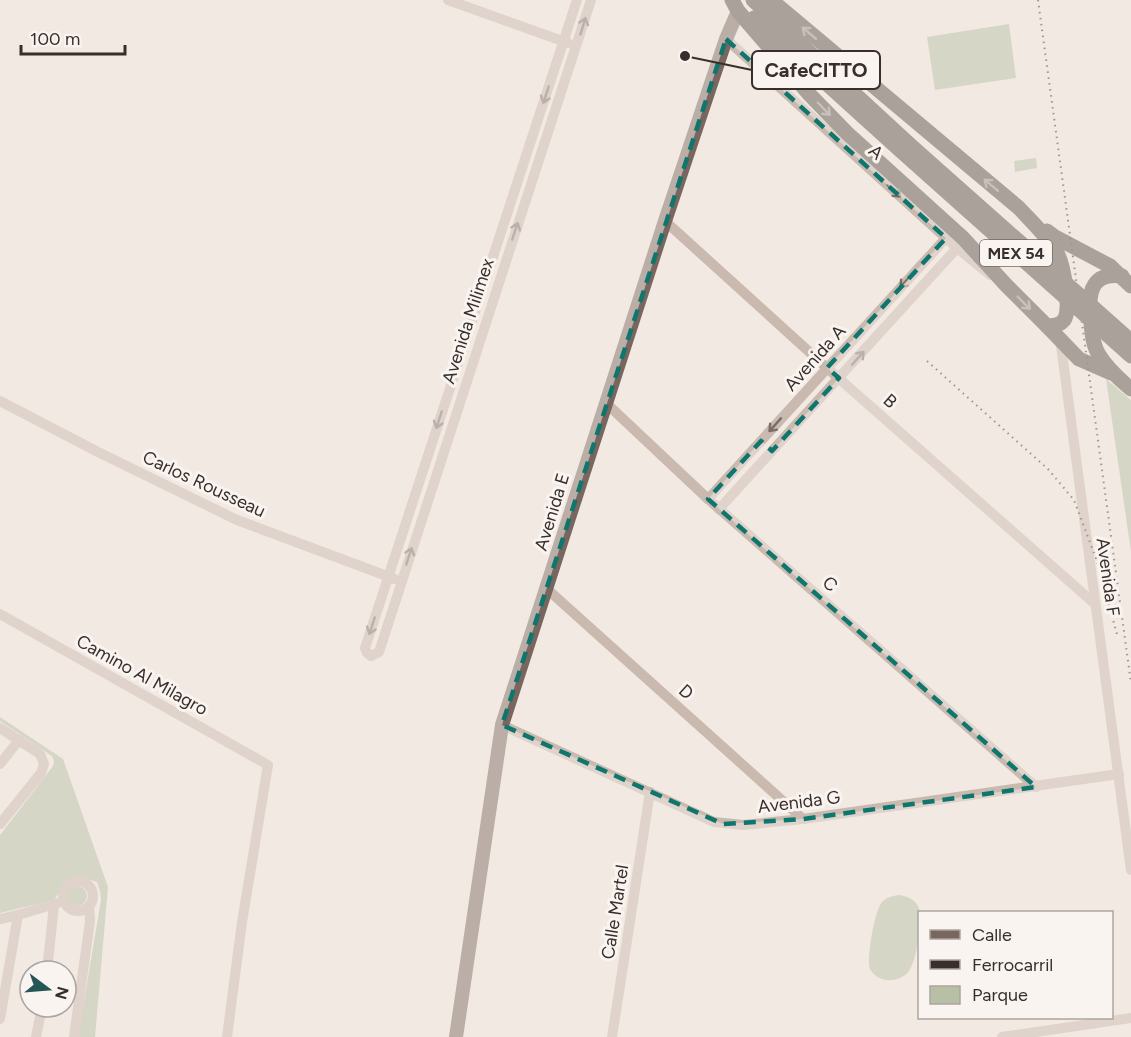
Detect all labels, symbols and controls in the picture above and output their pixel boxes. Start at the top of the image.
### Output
one-way arrow [578,17,589,36]
scale bar [21,18,124,56]
one-way arrow [801,26,817,39]
text: 100 m [30,28,80,50]
callout: CafeCITTO [752,51,880,89]
text: CafeCITTO [764,58,868,82]
one-way arrow [539,85,550,104]
one-way arrow [817,101,831,116]
street label: A [864,140,888,164]
one-way arrow [983,178,999,191]
one-way arrow [886,184,901,198]
one-way arrow [511,222,522,241]
road number: MEX 54 [980,240,1052,266]
street label: Avenida Milimex [437,255,499,386]
one-way arrow [900,273,914,288]
one-way arrow [1016,296,1031,311]
street label: Avenida A [780,320,850,396]
one-way arrow [851,350,865,365]
street label: B [879,389,901,413]
one-way arrow [433,410,444,429]
one-way arrow [768,418,782,433]
street label: Carlos Rousseau [139,446,269,522]
street label: Avenida E [530,471,574,553]
street label: Avenida F [1092,536,1124,618]
one-way arrow [404,547,415,566]
street label: C [818,571,842,597]
one-way arrow [366,616,377,635]
street label: Camino Al Milagro [72,630,212,720]
street label: D [674,680,698,704]
street label: Avenida G [756,786,842,818]
street label: Calle Martel [597,863,633,961]
legend [918,911,1113,1019]
text: Calle [972,924,1012,946]
text: Ferrocarril [972,954,1053,976]
north arrow [18,959,78,1019]
text: N [51,984,73,1002]
text: Parque [972,984,1028,1006]

